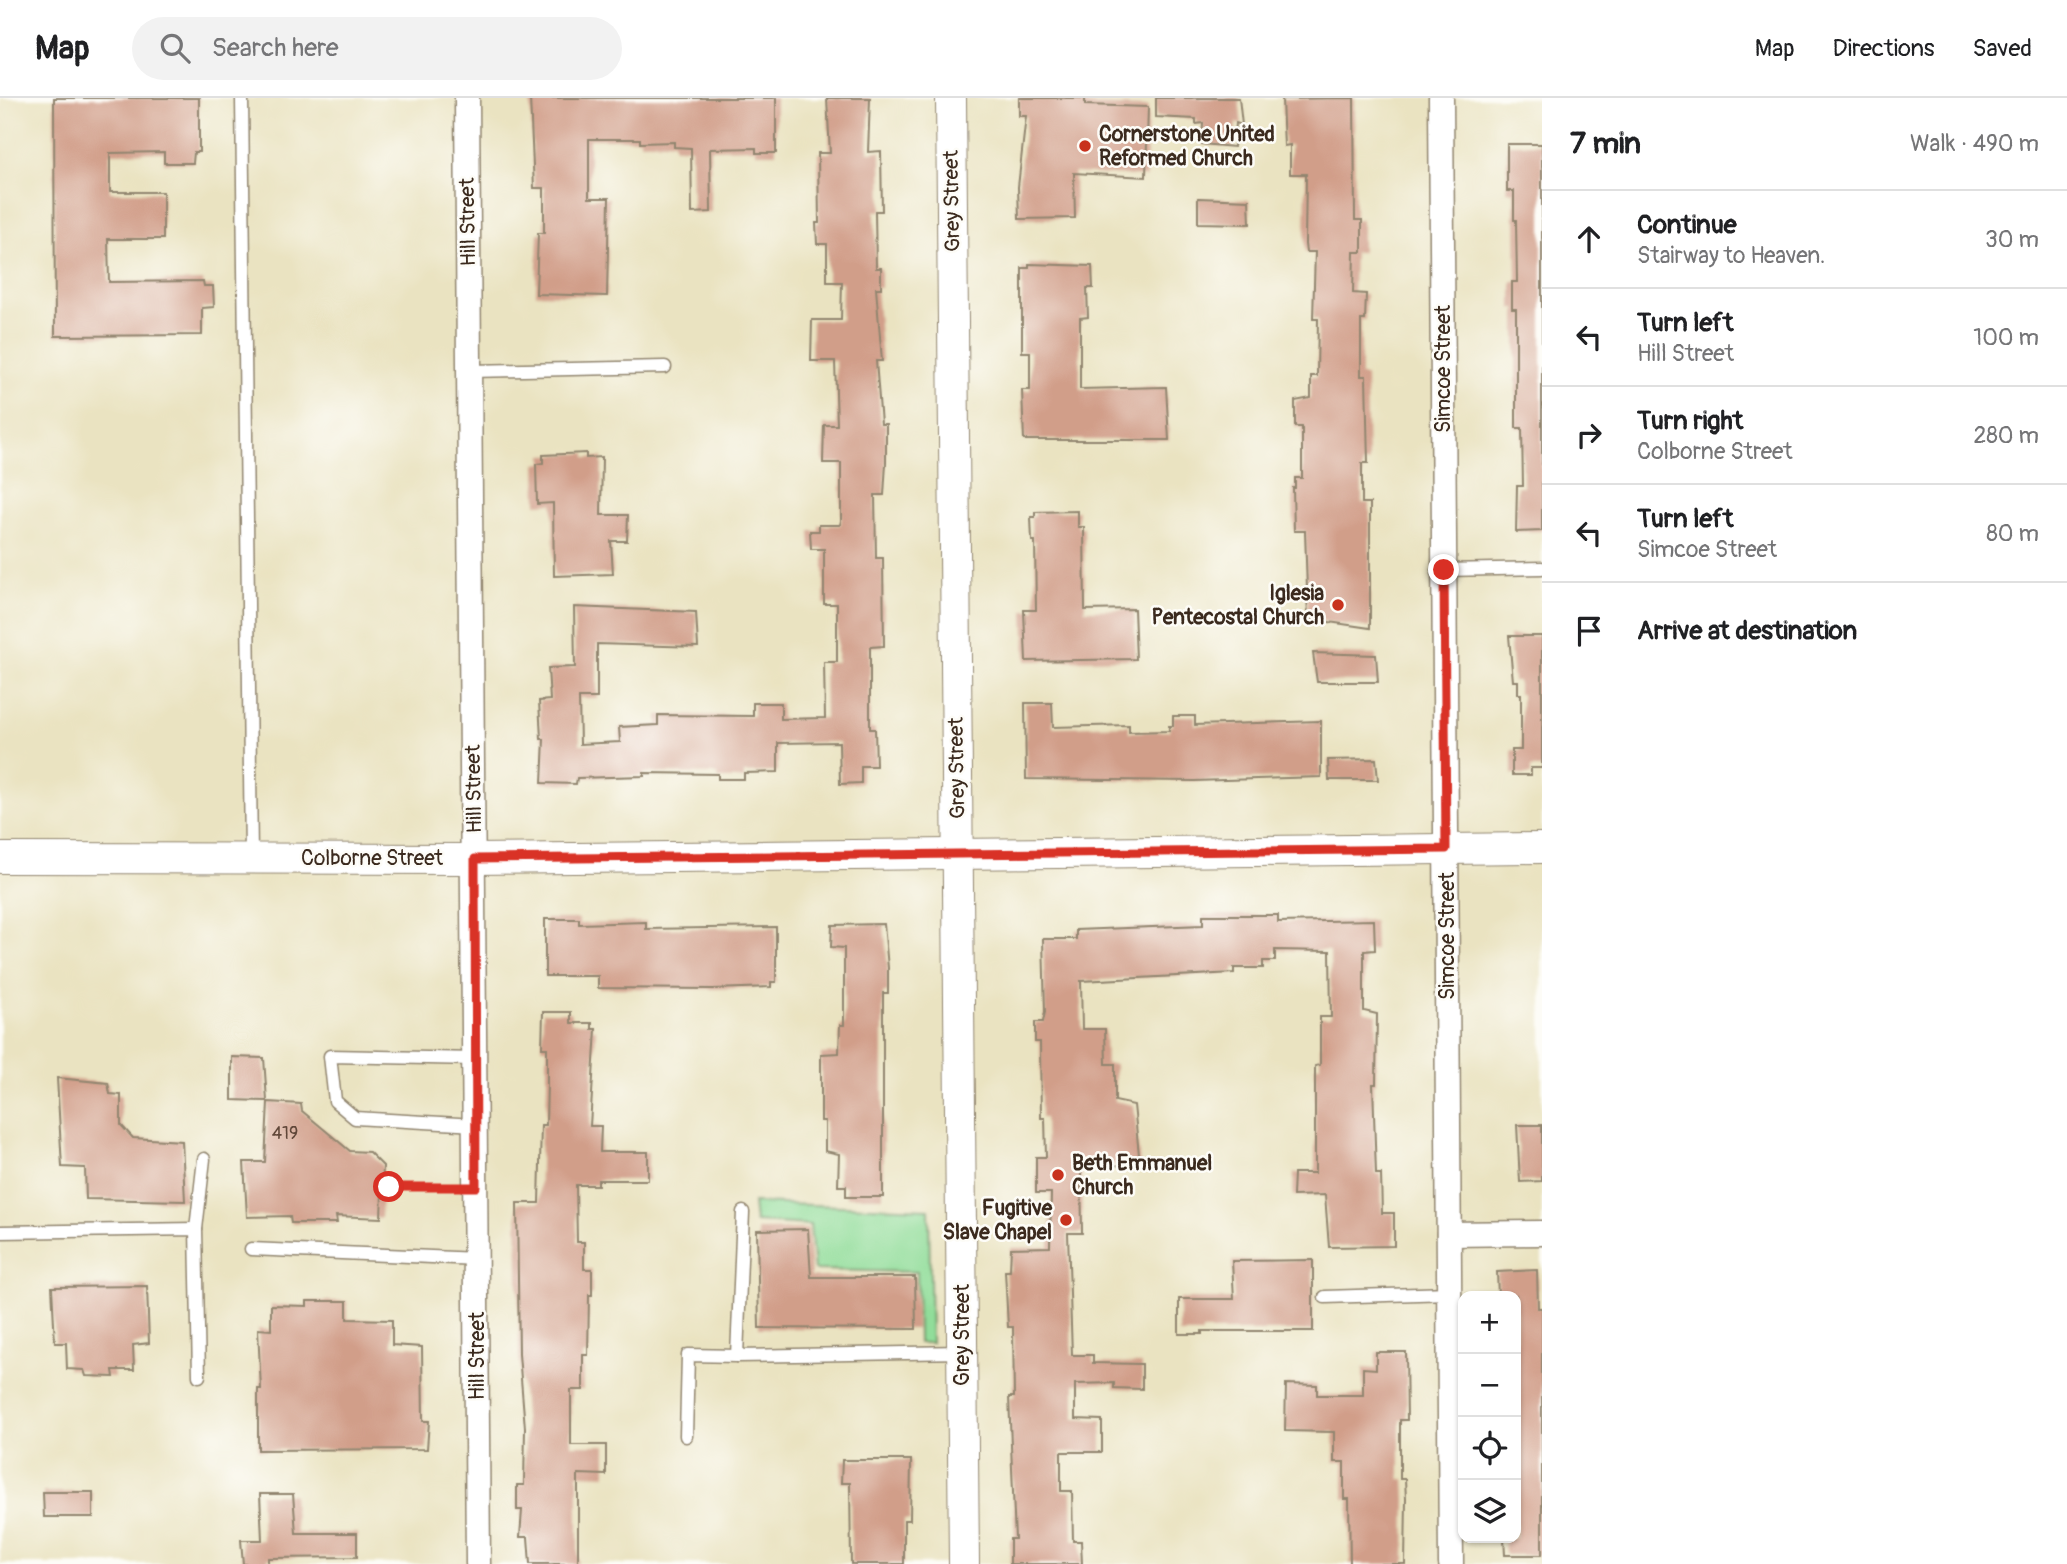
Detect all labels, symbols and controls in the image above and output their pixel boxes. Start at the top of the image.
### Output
search box [132,17,622,80]
text: Map [35,28,90,69]
icon: search [156,29,194,67]
text: Search here [212,32,339,64]
text: Map [1755,34,1795,63]
text: Directions [1833,34,1934,63]
text: Saved [1972,34,2032,63]
place label: Cornerstone United Reformed Church [1099,121,1275,172]
text: 7 min [1570,125,1641,162]
text: Walk · 490 m [1910,129,2039,158]
marker: Cornerstone United Reformed Church [1077,138,1093,154]
street label: Grey Street [938,149,966,252]
street label: Hill Street [454,177,482,267]
text: Continue [1637,209,1737,241]
icon: ahead [1570,220,1608,258]
text: 30 m [1985,225,2039,254]
text: Stairway to Heaven. [1637,241,1825,270]
street label: Simcoe Street [1430,305,1457,433]
text: Turn left [1637,307,1733,339]
icon: left [1570,318,1608,356]
text: 100 m [1973,323,2039,352]
text: Hill Street [1637,339,1734,368]
text: Turn right [1637,405,1743,437]
icon: right [1570,416,1608,454]
text: 280 m [1973,421,2039,450]
text: Colborne Street [1637,437,1793,466]
text: Turn left [1637,503,1733,535]
icon: left [1570,514,1608,552]
text: 80 m [1986,519,2039,548]
text: Simcoe Street [1637,535,1777,564]
route end [1428,554,1459,585]
place label: Iglesia Pentecostal Church [1151,580,1324,631]
marker: Iglesia Pentecostal Church [1330,597,1346,613]
icon: arrive [1570,612,1608,650]
text: Arrive at destination [1637,615,1857,647]
street label: Grey Street [943,716,971,819]
street label: Hill Street [460,744,488,834]
street label: Colborne Street [301,845,444,872]
street label: Simcoe Street [1434,872,1461,1000]
house number: 419 [272,1122,298,1145]
place label: Beth Emmanuel Church [1072,1150,1212,1201]
marker: Beth Emmanuel Church [1050,1167,1066,1183]
route start [373,1171,404,1202]
place label: Fugitive Slave Chapel [943,1195,1053,1246]
marker: Fugitive Slave Chapel [1058,1212,1074,1228]
street label: Grey Street [949,1284,976,1386]
map controls [1458,1291,1521,1543]
button: + [1458,1291,1521,1354]
street label: Hill Street [464,1311,491,1400]
button: − [1458,1354,1521,1417]
button: locate [1458,1417,1521,1480]
button: layers [1458,1480,1521,1543]

